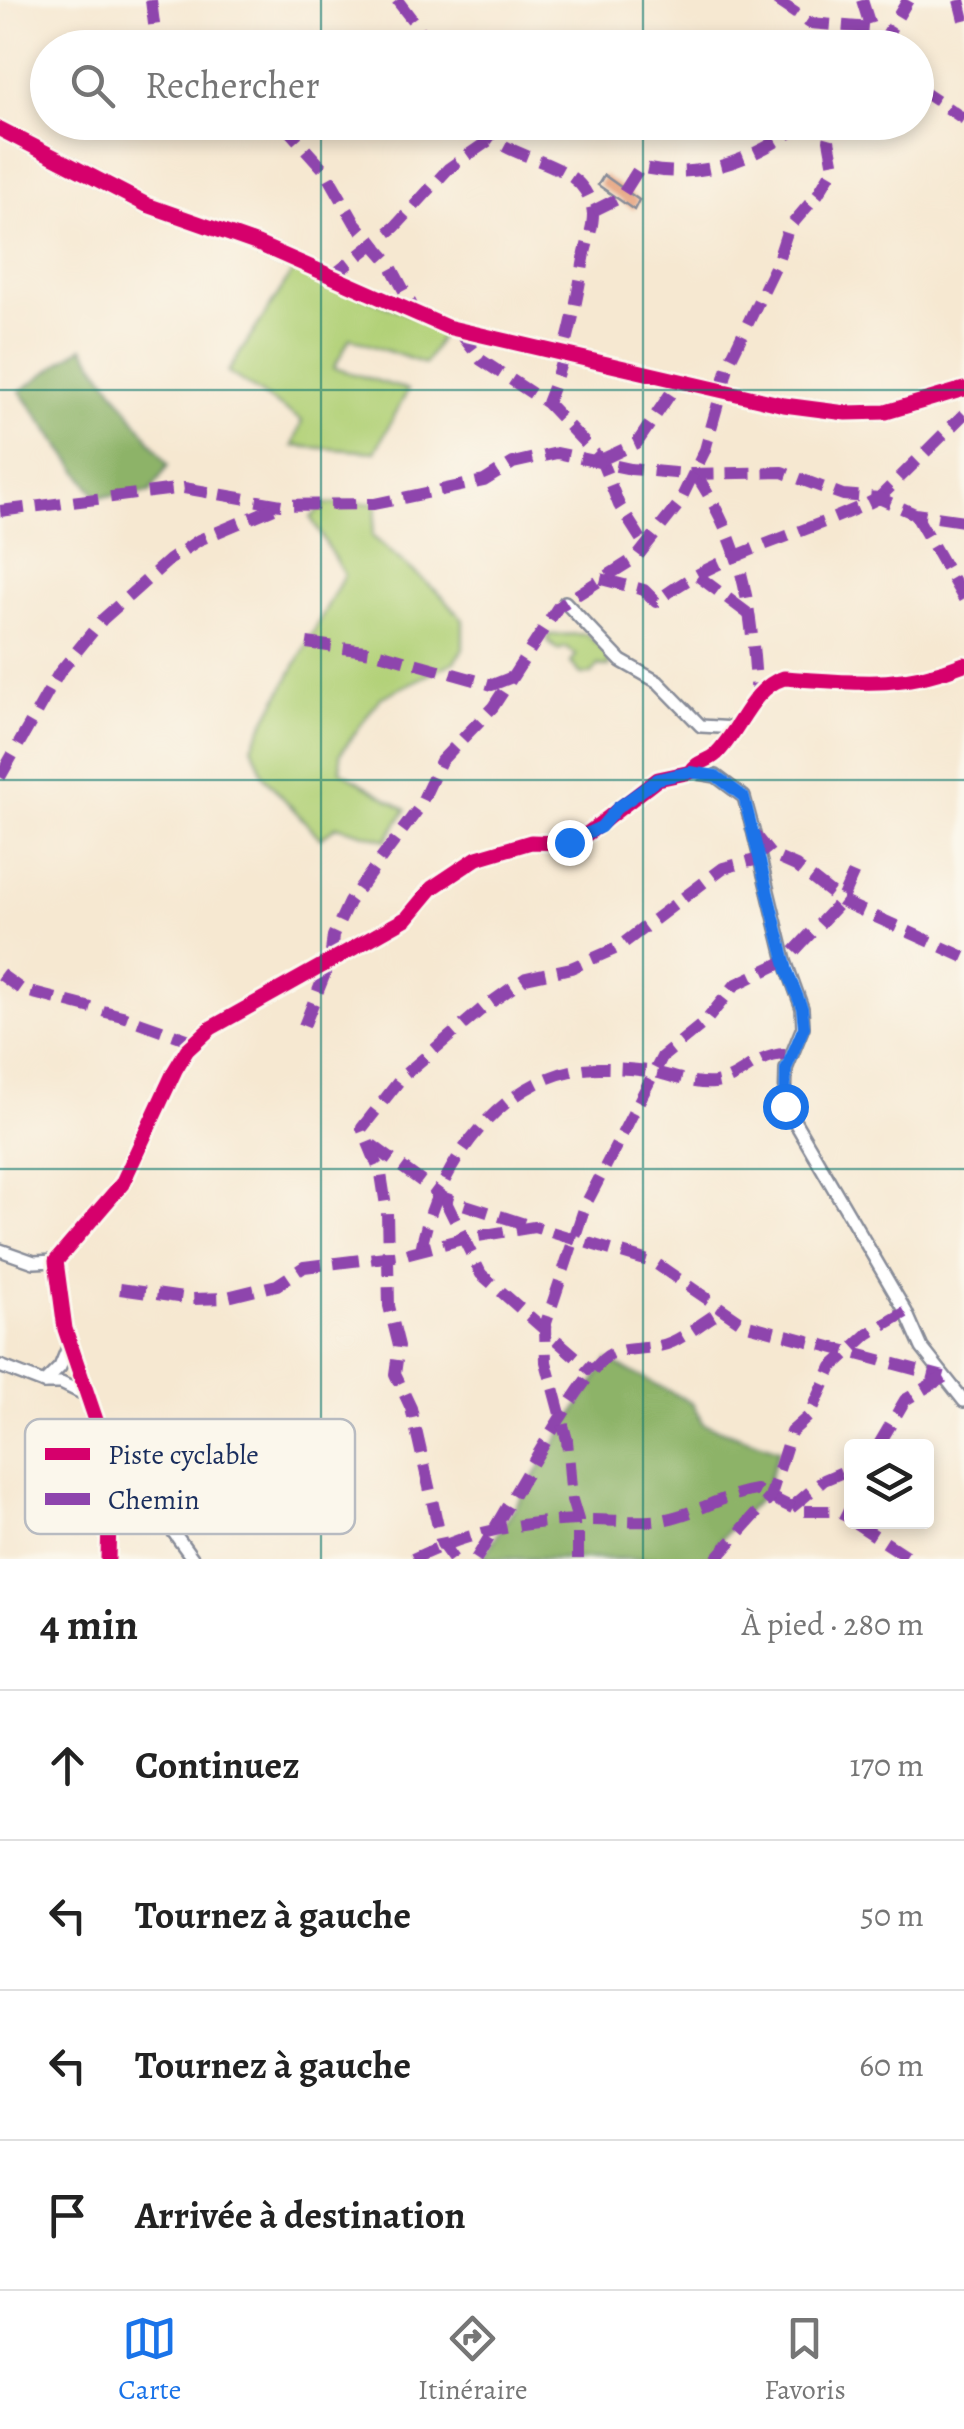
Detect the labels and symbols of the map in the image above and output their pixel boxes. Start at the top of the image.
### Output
route end [547,820,593,866]
route start [763,1084,809,1130]
legend [25,1419,355,1534]
text: Piste cyclable [108,1436,259,1474]
text: Chemin [108,1481,200,1519]

